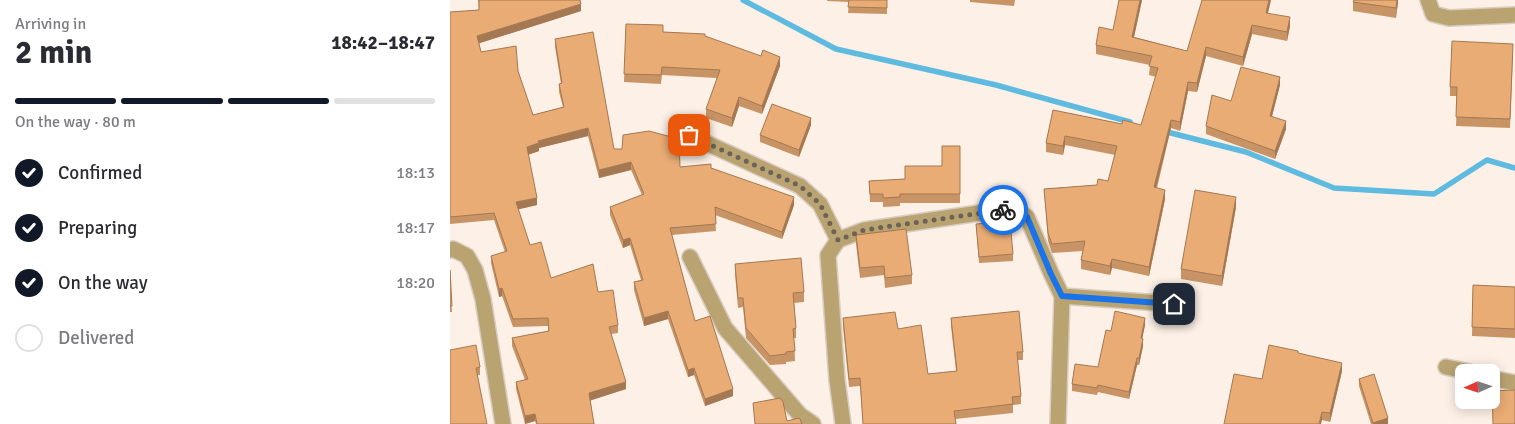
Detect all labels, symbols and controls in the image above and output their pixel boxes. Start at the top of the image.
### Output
text: Arriving in [15,14,86,34]
text: 18:42–18:47 [331,31,435,55]
text: 2 min [15,33,92,72]
text: On the way · 80 m [15,112,136,132]
pin [668,114,710,156]
icon: bag [675,121,703,149]
icon: check [15,159,43,187]
text: Confirmed [58,161,142,185]
text: 18:13 [396,163,435,183]
courier [978,185,1028,235]
icon: bike [989,196,1017,224]
icon: check [15,214,43,242]
text: Preparing [58,216,137,240]
text: 18:17 [396,218,435,238]
icon: check [15,269,43,297]
text: On the way [58,271,148,295]
text: 18:20 [396,273,435,293]
pin [1153,283,1195,325]
icon: home [1160,290,1188,318]
text: Delivered [58,326,134,350]
north arrow [1455,364,1500,409]
map controls [1455,364,1500,409]

